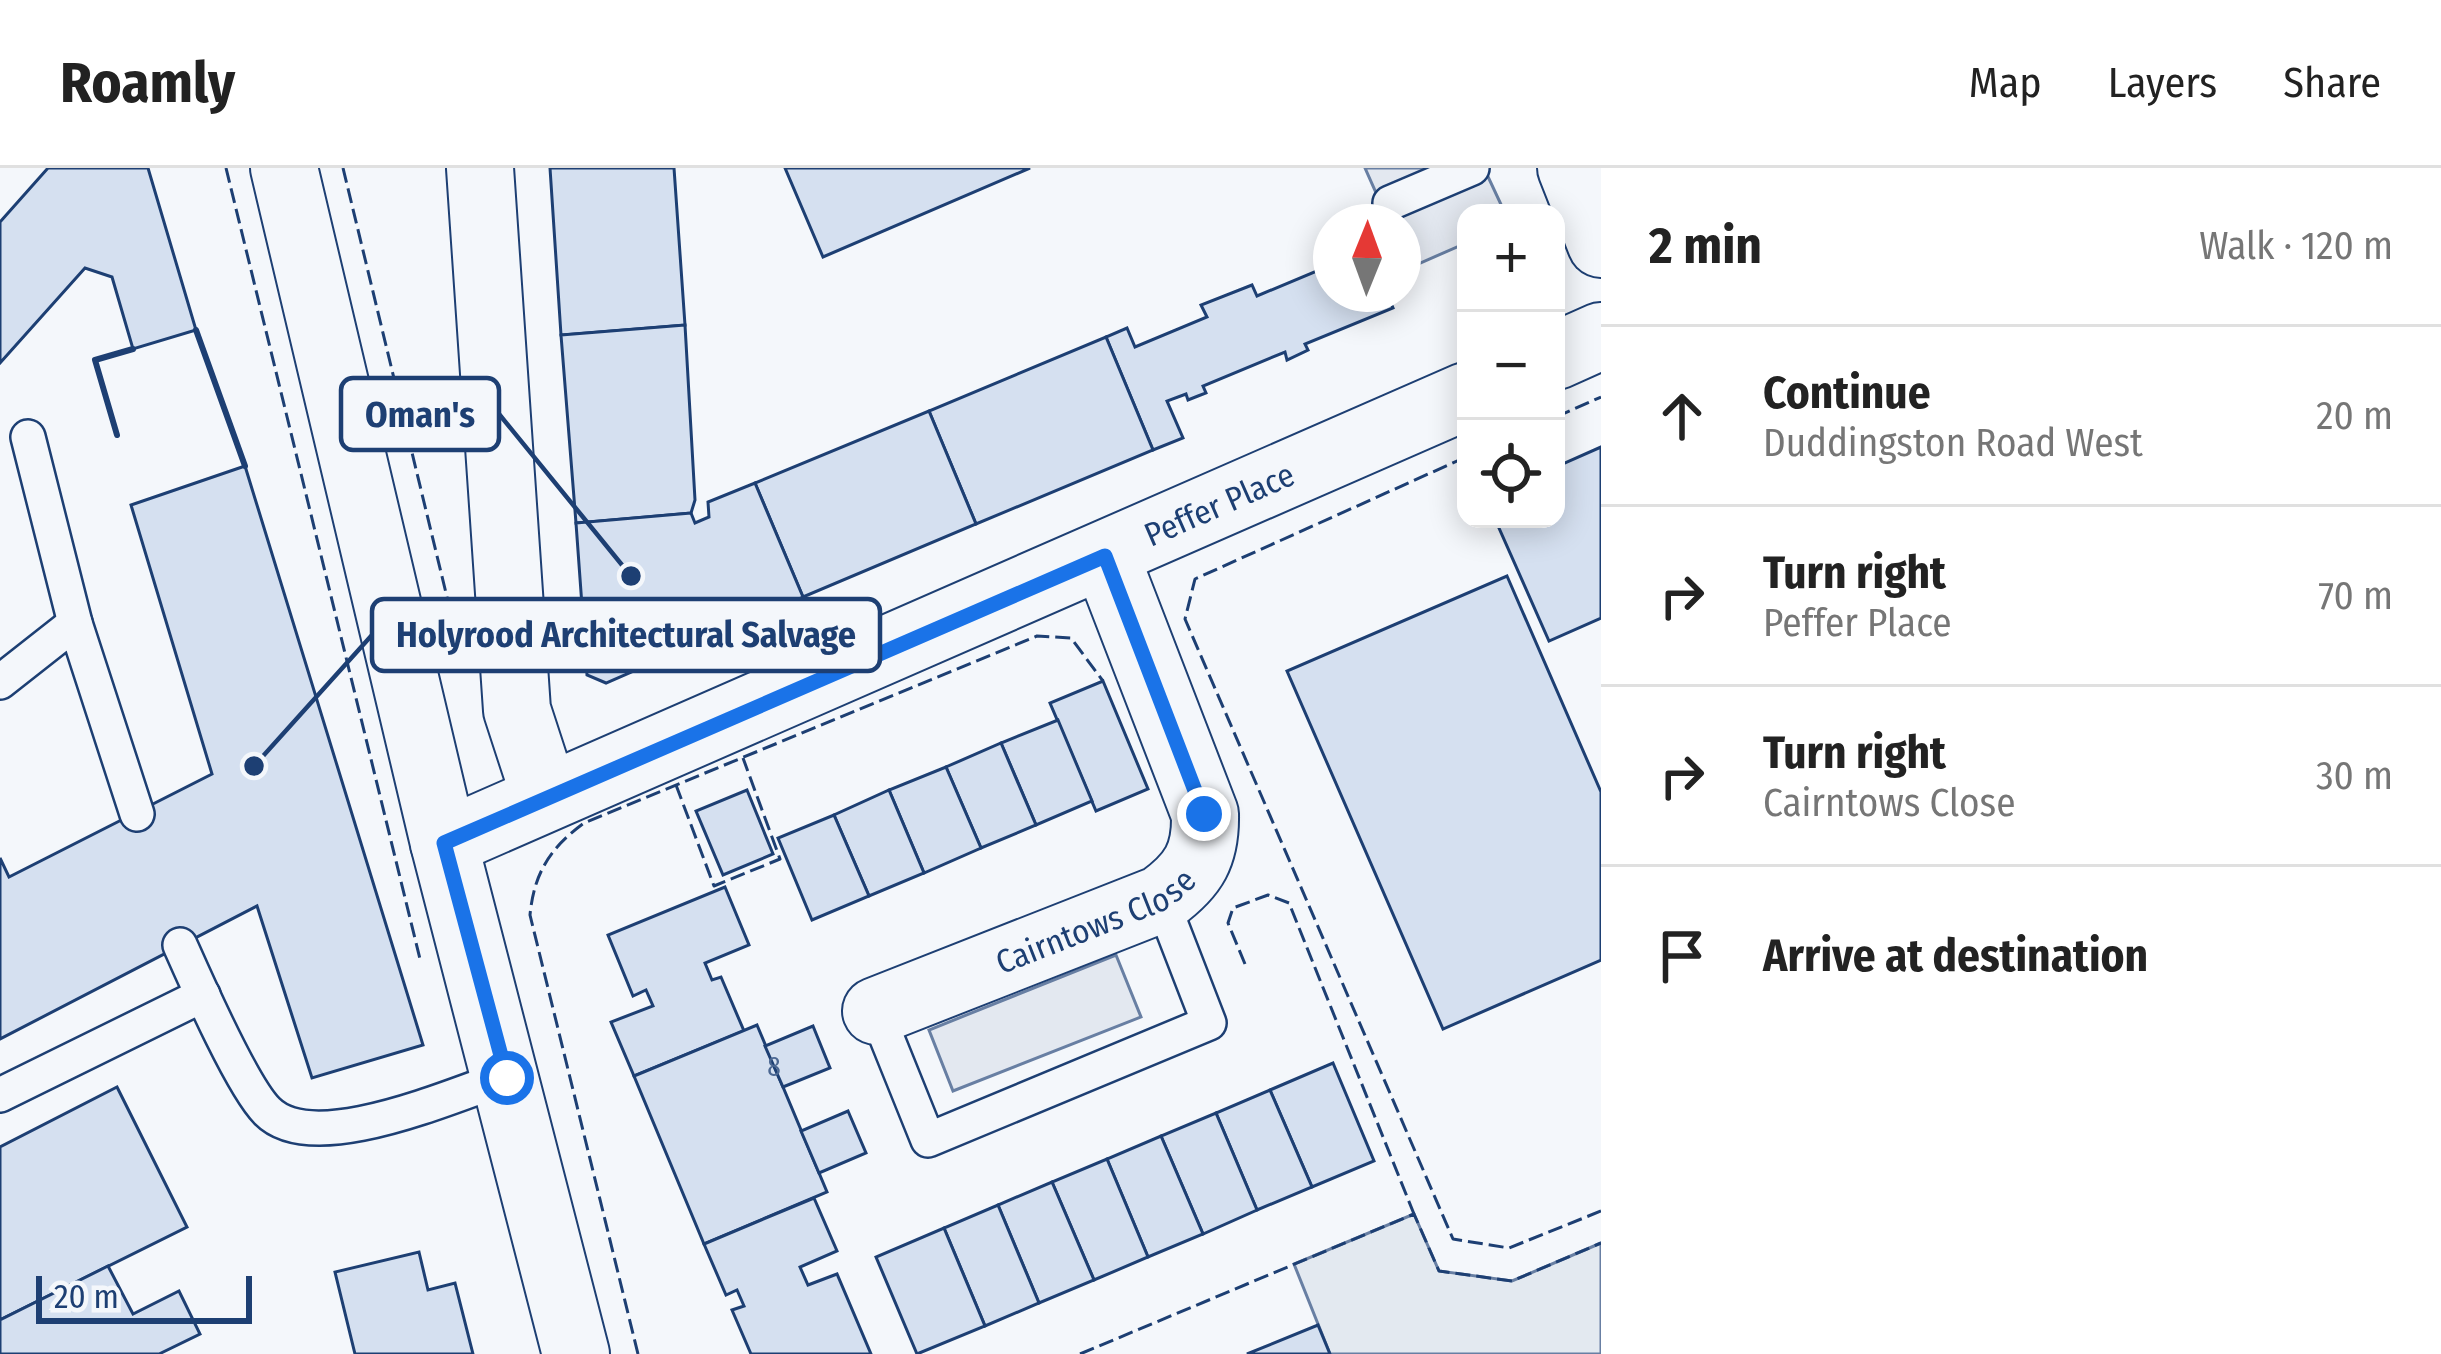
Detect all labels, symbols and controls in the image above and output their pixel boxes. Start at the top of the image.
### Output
text: Roamly [60,49,235,117]
text: Map [1969,58,2042,108]
text: Layers [2108,58,2217,108]
text: Share [2283,58,2381,108]
north arrow [1313,204,1421,312]
map controls [1457,204,1565,528]
button: + [1457,204,1565,312]
text: 2 min [1649,215,1762,277]
text: Walk · 120 m [2199,223,2393,269]
button: − [1457,312,1565,420]
text: Continue [1763,366,1931,420]
callout: Oman's [341,378,499,450]
icon: ahead [1649,383,1715,449]
text: Oman's [365,393,475,437]
text: 20 m [2316,393,2393,439]
button: locate [1457,420,1565,528]
text: Duddingston Road West [1763,420,2143,466]
street label: Peffer Place [1138,455,1301,555]
text: Turn right [1763,546,1946,600]
icon: right [1649,563,1715,629]
text: 70 m [2318,573,2393,619]
callout: Holyrood Architectural Salvage [372,599,880,671]
text: Peffer Place [1763,600,1951,646]
text: Holyrood Architectural Salvage [396,613,856,657]
text: Turn right [1763,726,1946,780]
icon: right [1649,743,1715,809]
text: 30 m [2316,753,2393,799]
text: Cairntows Close [1763,780,2016,826]
route end [1177,787,1231,841]
street label: Cairntows Close [990,861,1204,983]
icon: arrive [1649,923,1715,989]
text: Arrive at destination [1763,929,2148,983]
route start [480,1051,534,1105]
house number: 8 [767,1051,781,1083]
scale bar [36,1270,252,1323]
text: 20 m [54,1277,119,1317]

